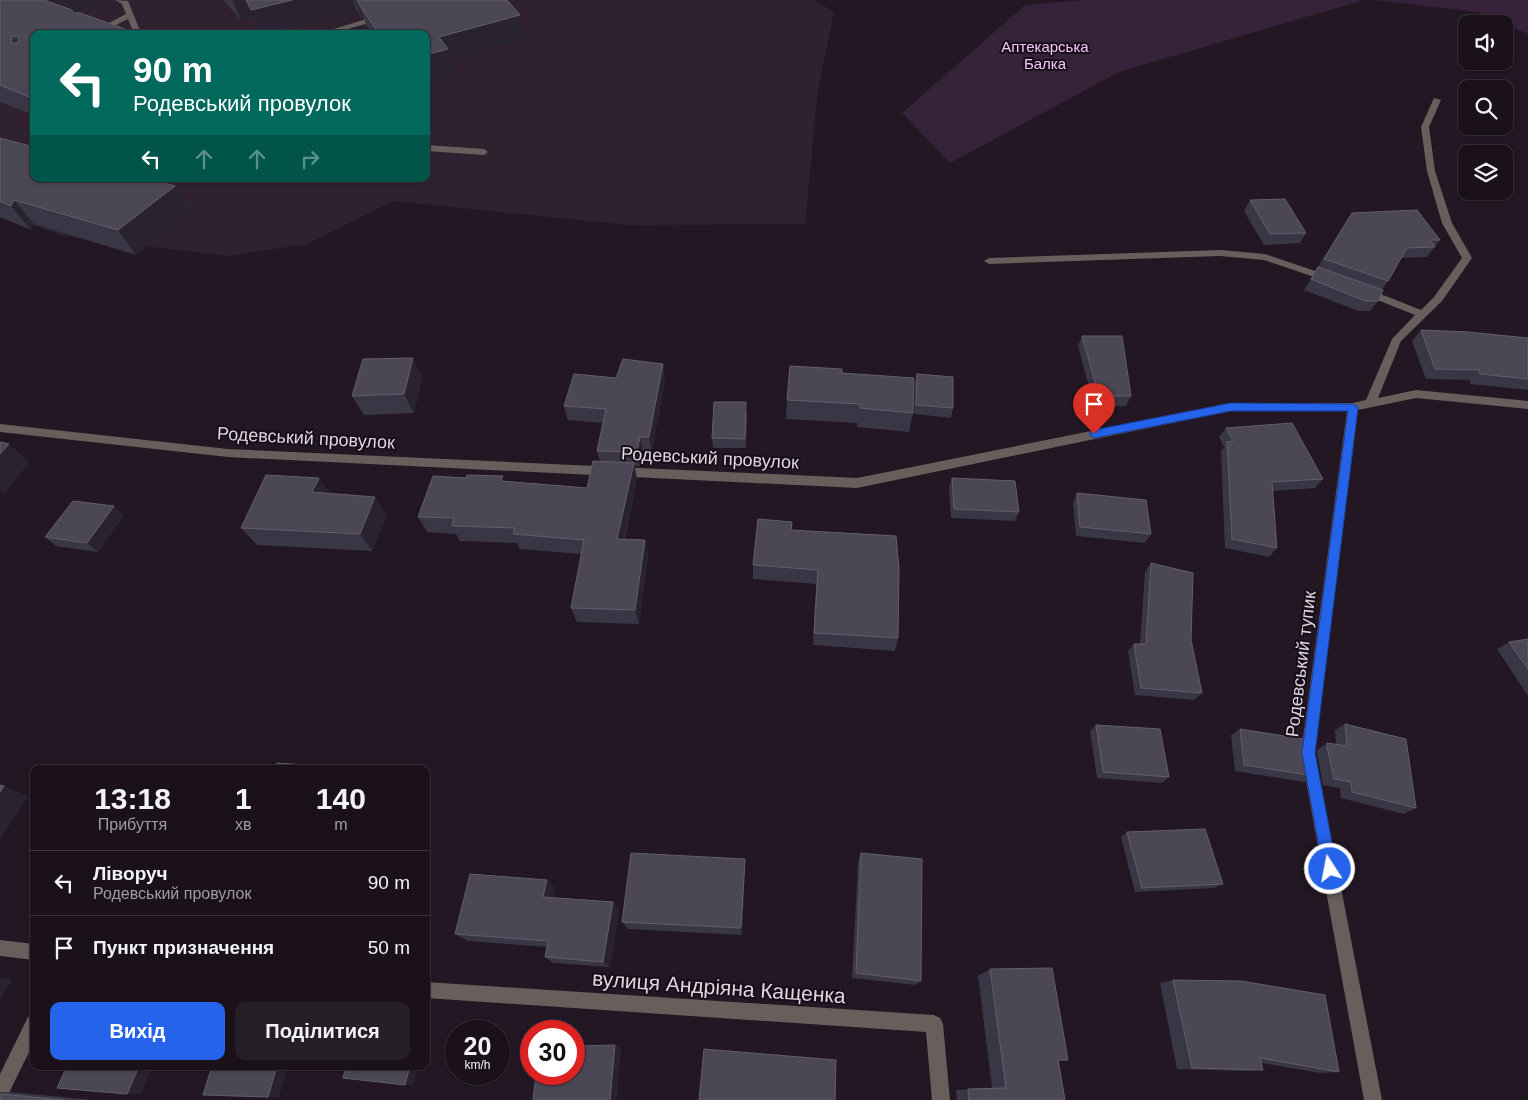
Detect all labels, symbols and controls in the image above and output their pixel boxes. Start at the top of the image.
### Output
map controls [1458,15,1513,200]
button: sound [1458,15,1513,70]
park label: Аптекарська Балка [1001,38,1089,72]
icon: left [50,50,115,115]
text: 90 m [133,50,213,89]
button: search [1458,80,1513,135]
text: Родевський провулок [133,91,351,116]
icon: left [137,145,165,173]
icon: ahead [190,145,218,173]
icon: ahead [243,145,271,173]
icon: right [296,145,324,173]
button: layers [1458,145,1513,200]
pin [1073,383,1115,434]
icon: arrive [1080,390,1108,418]
street label: Родевський провулок [216,423,396,453]
street label: Родевський провулок [620,443,800,473]
street label: Родевський тупик [1282,590,1320,738]
text: 13:18 [94,782,171,815]
text: 1 [235,782,252,815]
text: 140 [316,782,366,815]
text: Прибуття [98,816,167,833]
text: хв [235,816,252,833]
text: m [334,816,347,833]
position arrow [1303,842,1355,894]
text: Ліворуч [93,863,168,884]
icon: left [50,869,78,897]
text: 90 m [368,872,410,893]
text: Родевський провулок [93,885,251,902]
icon: arrive [50,934,78,962]
text: Пункт призначення [93,937,274,958]
text: 50 m [368,937,410,958]
street label: вулиця Андріяна Кащенка [591,967,847,1007]
button: Вихід [50,1002,225,1060]
button: Поділитися [235,1002,410,1060]
speed limit sign: 30 [520,1020,585,1085]
text: 20 [464,1032,491,1060]
text: km/h [464,1058,491,1072]

